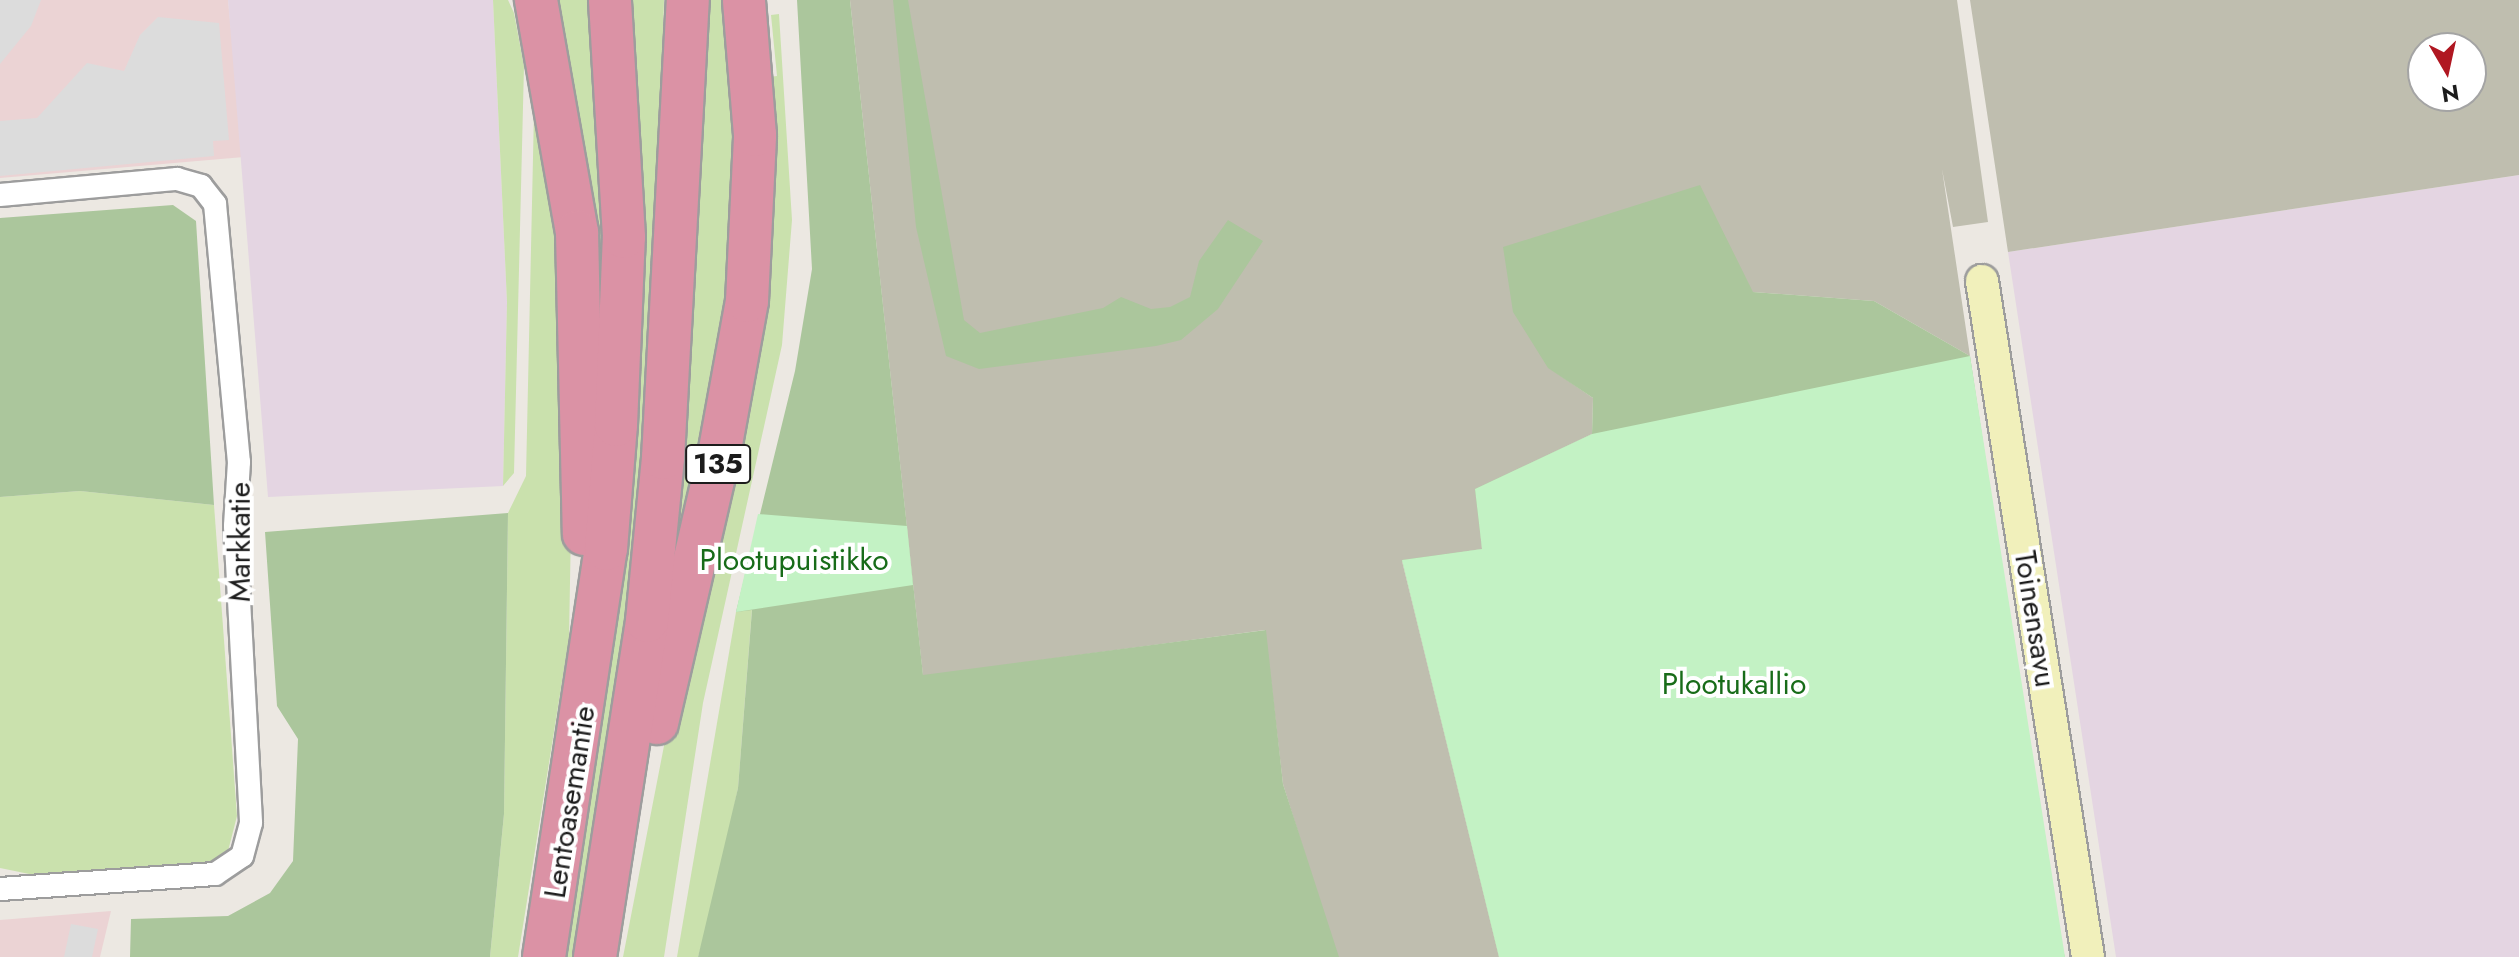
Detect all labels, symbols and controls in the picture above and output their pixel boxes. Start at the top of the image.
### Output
north arrow [2407,32,2487,112]
text: N [2439,77,2462,111]
road number: 135 [684,440,752,488]
street label: Markkatie [222,482,258,602]
park label: Plootupuistikko [699,542,889,578]
street label: Toinensavu [2006,548,2064,690]
park label: Plootukallio [1662,666,1806,702]
street label: Lentoasemantie [537,703,603,901]

